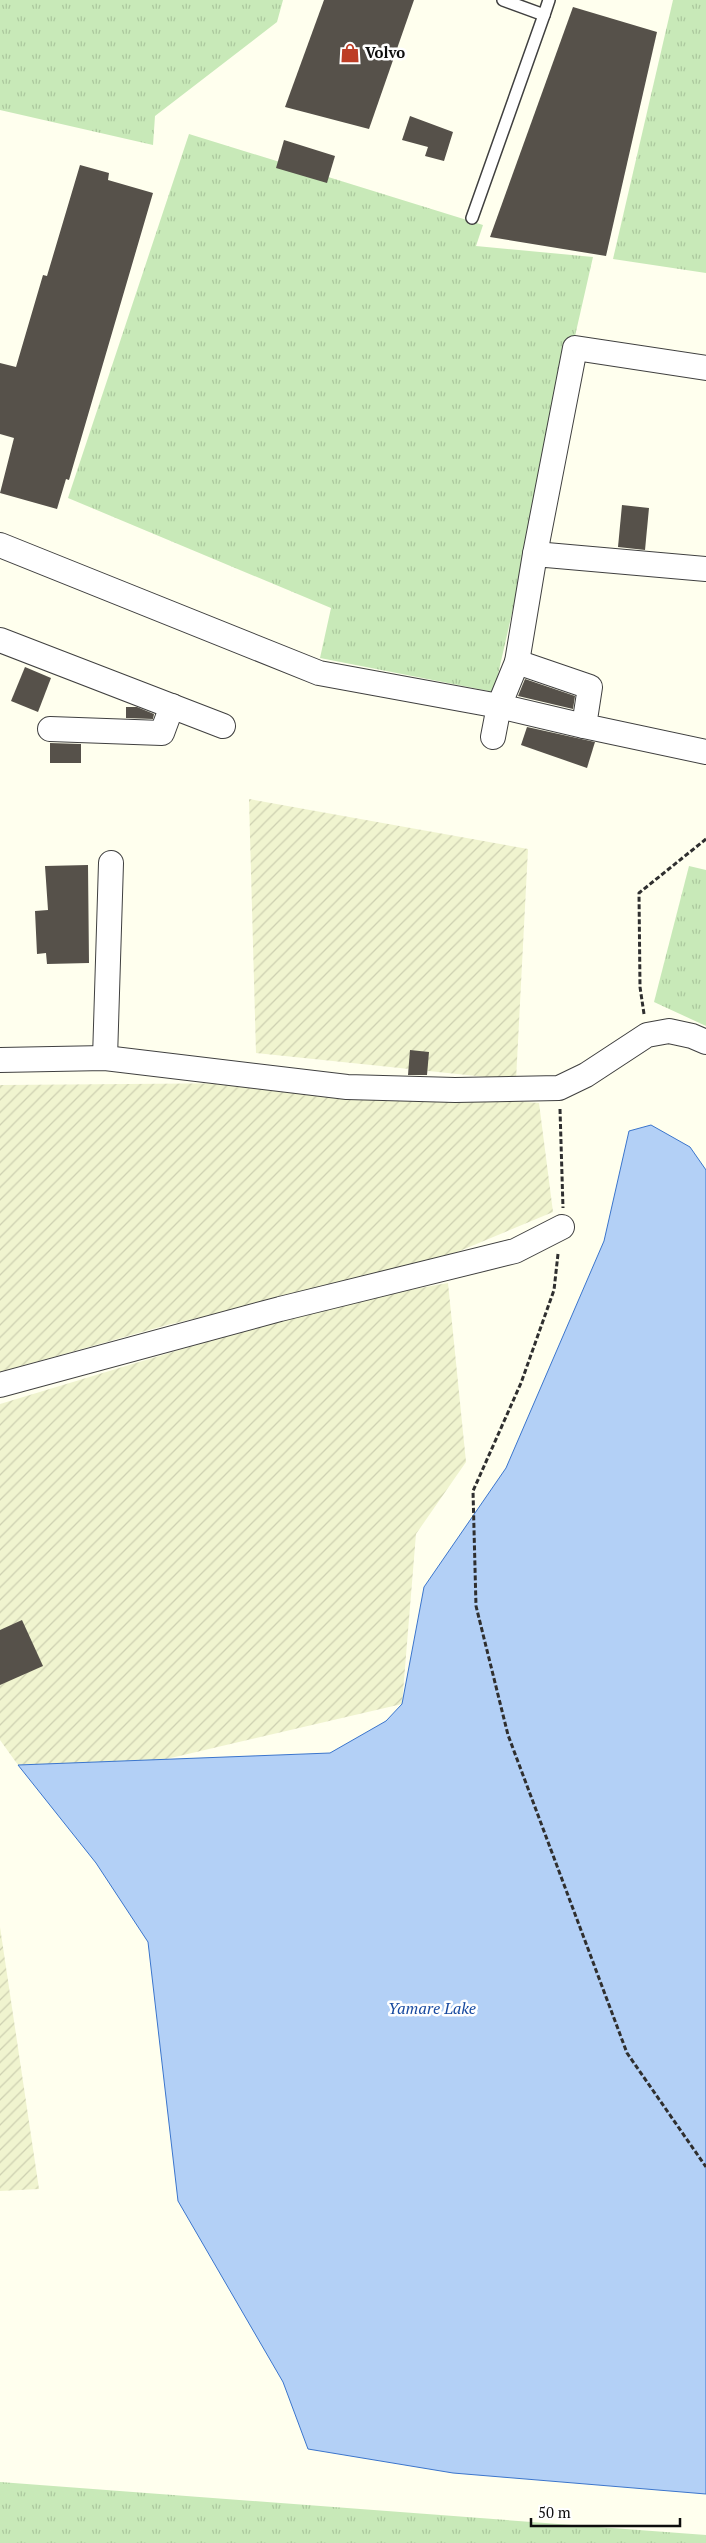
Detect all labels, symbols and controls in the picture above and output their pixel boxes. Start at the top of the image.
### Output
shop icon: Volvo [339,42,361,64]
place label: Volvo [365,42,405,62]
water label: Yamare Lake [388,1997,476,2019]
scale bar [531,2496,680,2528]
text: 50 m [538,2502,571,2522]

